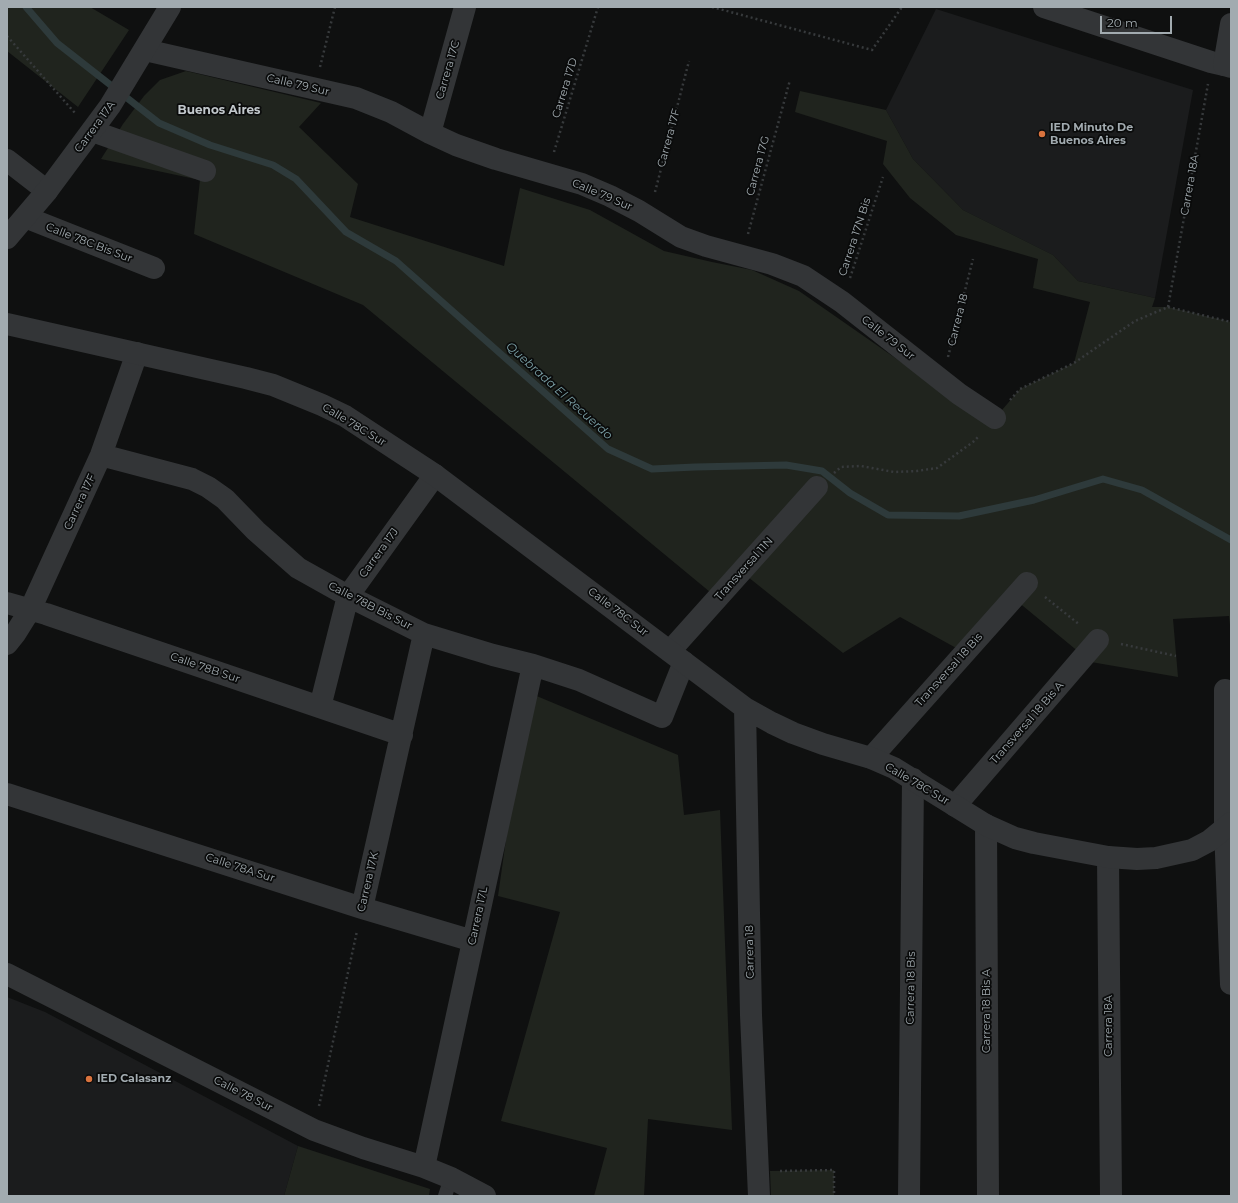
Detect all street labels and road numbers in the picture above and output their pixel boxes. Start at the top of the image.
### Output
street label: Carrera 17C [433,39,463,101]
street label: Carrera 17D [550,56,580,120]
street label: Calle 79 Sur [265,71,331,99]
street label: Carrera 17A [72,99,118,155]
street label: Carrera 17F [655,107,683,169]
street label: Carrera 17G [744,135,772,197]
street label: Carrera 18A [1178,154,1202,216]
street label: Calle 79 Sur [570,176,634,214]
street label: Carrera 17N Bis [836,196,874,278]
street label: Calle 78C Bis Sur [44,220,134,266]
street label: Carrera 18 [945,292,971,348]
street label: Calle 79 Sur [859,313,917,363]
street label: Calle 78C Sur [320,401,388,449]
street label: Carrera 17F [61,472,99,532]
street label: Carrera 17J [356,525,402,581]
street label: Transversal 11N [712,535,776,603]
street label: Calle 78B Bis Sur [326,579,414,633]
street label: Calle 78C Sur [585,585,651,639]
street label: Transversal 18 Bis [913,631,985,709]
street label: Calle 78B Sur [168,650,242,686]
street label: Transversal 18 Bis A [988,679,1066,767]
street label: Calle 78C Sur [882,760,952,808]
street label: Calle 78A Sur [204,851,276,885]
street label: Carrera 17K [355,851,381,913]
street label: Carrera 17L [465,885,491,947]
street label: Carrera 18 [743,925,757,979]
street label: Carrera 18 Bis [904,951,918,1025]
street label: Carrera 18 Bis A [980,969,994,1053]
street label: Carrera 18A [1102,995,1116,1057]
street label: Calle 78 Sur [211,1074,275,1114]

